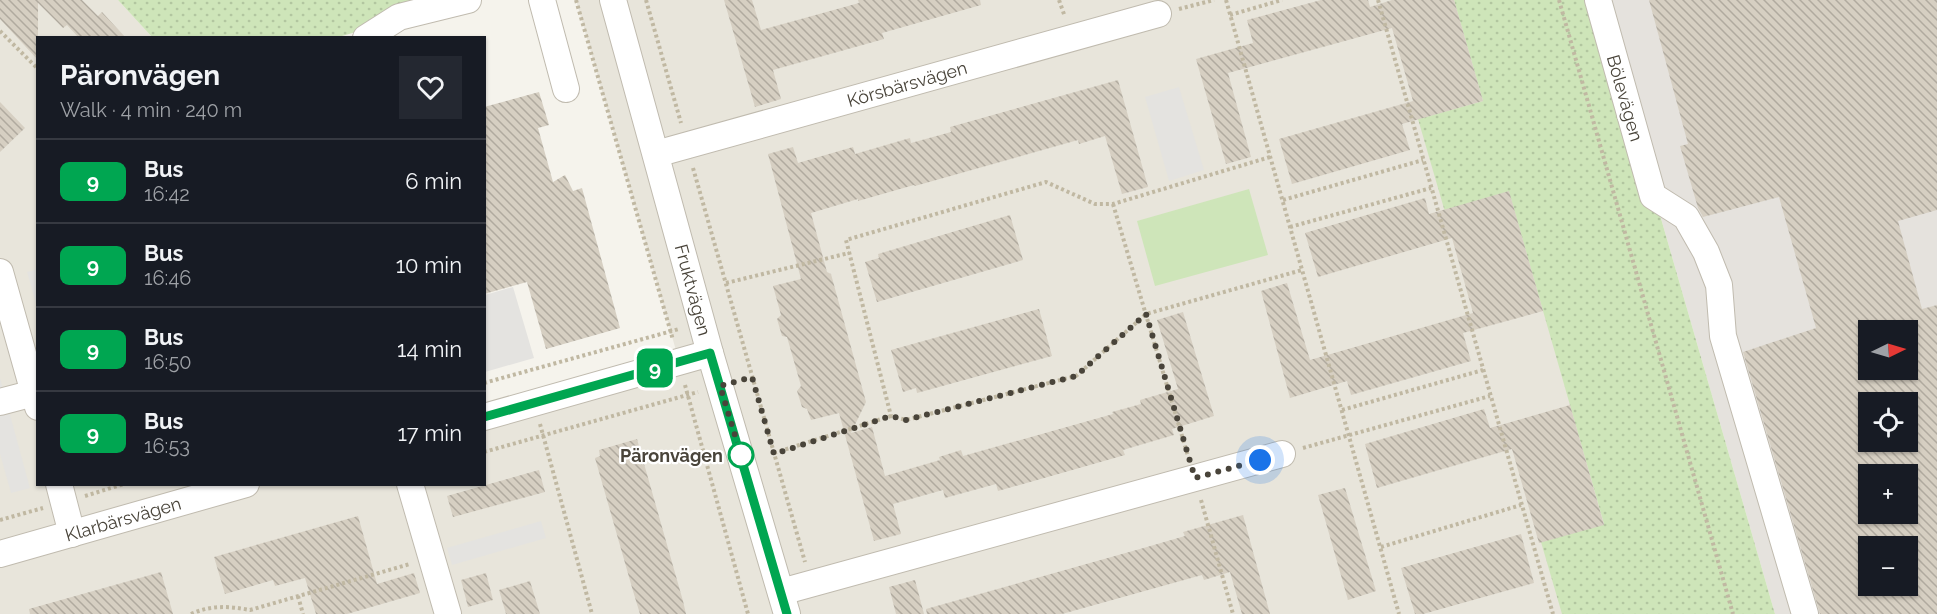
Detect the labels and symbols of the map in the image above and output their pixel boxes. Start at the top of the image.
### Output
street label: Bölevägen [1603,52,1647,144]
street label: Körsbärsvägen [845,57,969,111]
street label: Fruktvägen [671,242,715,338]
north arrow [1858,320,1918,380]
line badge: 9 [636,348,674,388]
marker: Päronvägen [728,442,754,468]
place label: Päronvägen [620,445,723,466]
your location [1245,445,1275,475]
street label: Klarbärsvägen [63,492,183,546]

